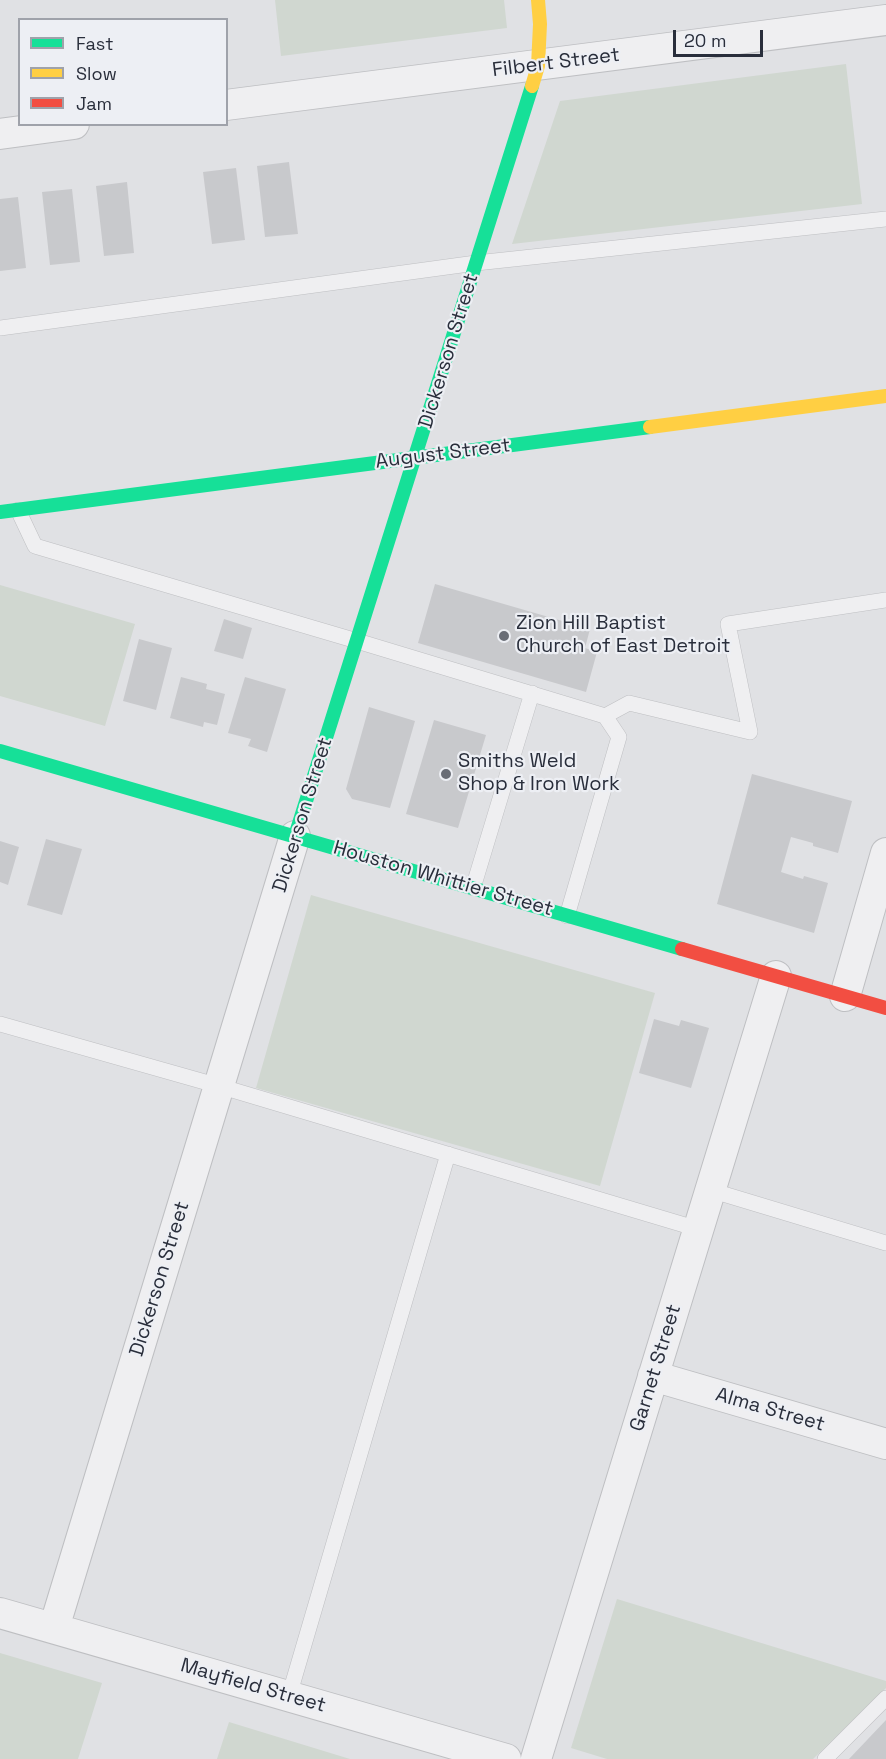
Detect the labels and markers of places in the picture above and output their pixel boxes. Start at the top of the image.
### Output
place label: Zion Hill Baptist Church of East Detroit [516,612,731,659]
marker: Zion Hill Baptist Church of East Detroit [497,629,511,643]
place label: Smiths Weld Shop & Iron Work [458,750,620,797]
marker: Smiths Weld Shop & Iron Work [439,767,453,781]

